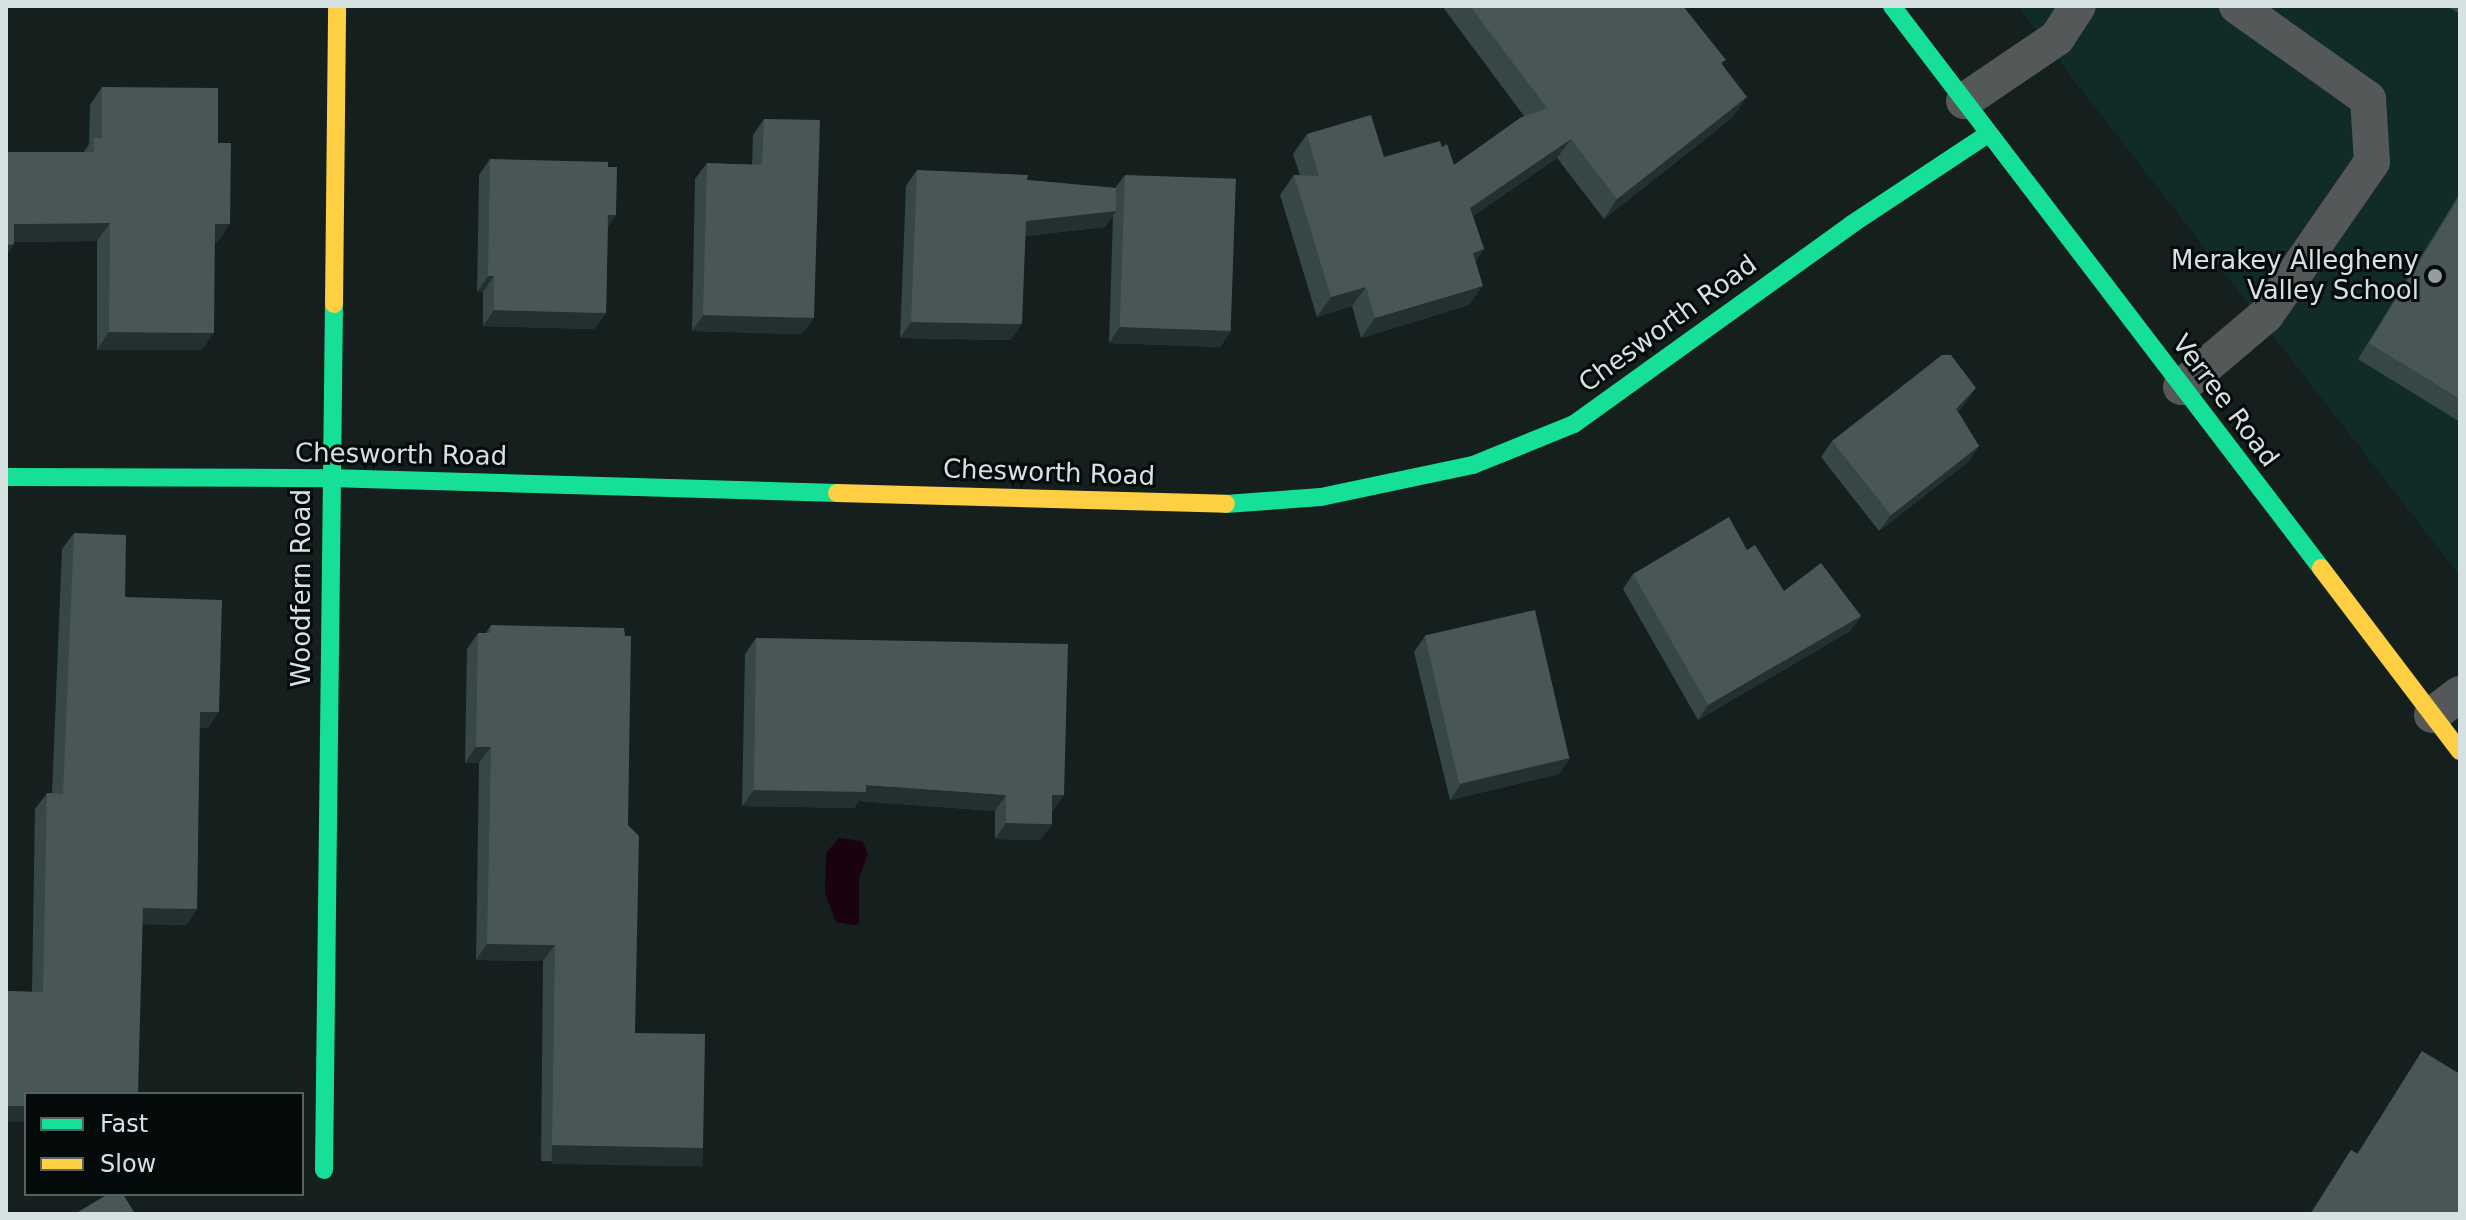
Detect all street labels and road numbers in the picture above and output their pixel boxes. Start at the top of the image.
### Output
street label: Chesworth Road [1573,249,1763,399]
street label: Verree Road [2165,329,2285,473]
street label: Chesworth Road [295,438,507,472]
street label: Chesworth Road [942,454,1156,492]
street label: Woodfern Road [286,489,318,687]

